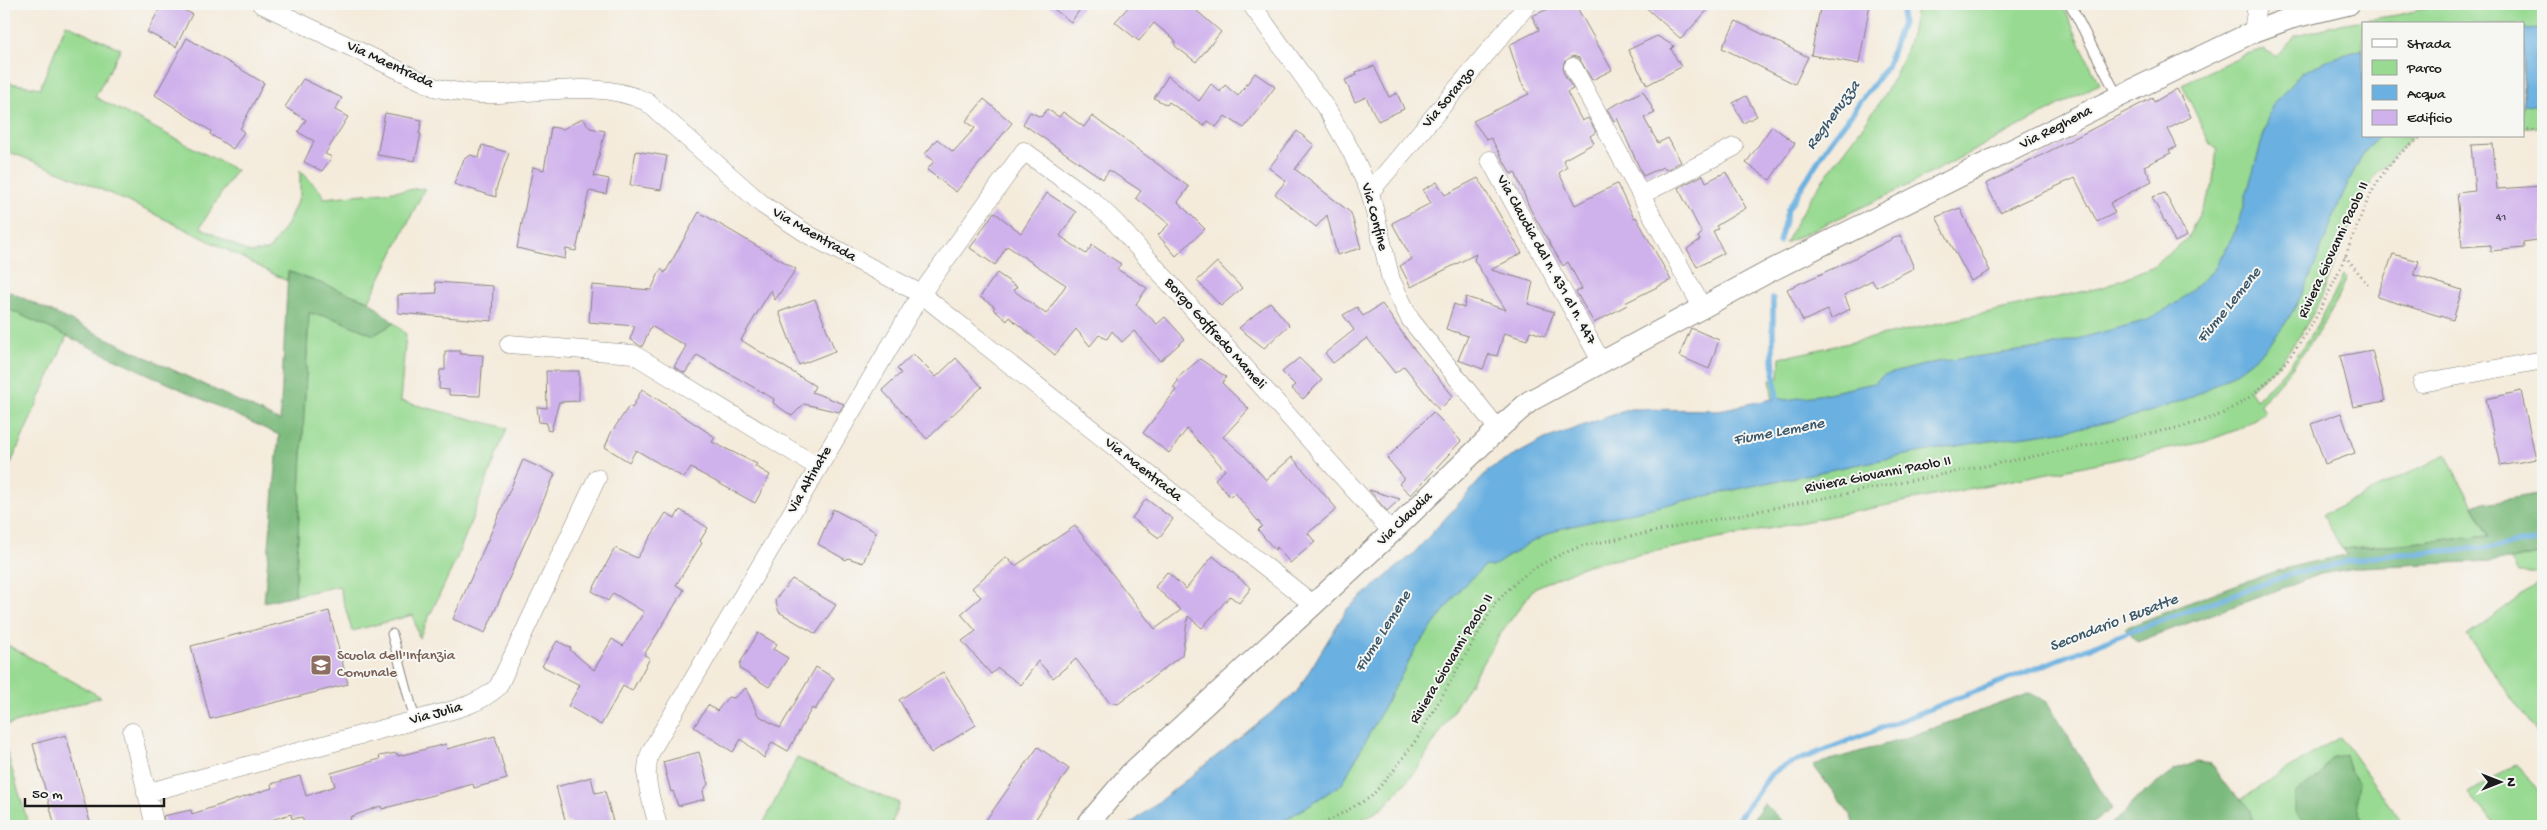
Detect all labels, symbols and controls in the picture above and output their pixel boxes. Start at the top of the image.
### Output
legend [2362,22,2524,138]
text: Strada [2407,36,2452,54]
street label: Via Maentrada [343,37,437,93]
text: Parco [2406,60,2442,78]
street label: Via Soranzo [1418,64,1480,133]
water label: Reghenuzza [1803,77,1866,154]
text: Acqua [2407,86,2446,104]
street label: Via Reghena [2016,102,2096,154]
text: Edificio [2407,110,2453,128]
street label: Via Claudia dal n. 431 al n. 447 [1491,171,1601,349]
street label: Riviera Giovanni Paolo II [2294,179,2374,321]
street label: Via Confine [1356,180,1392,253]
street label: Via Maentrada [768,203,860,267]
house number: 41 [2496,211,2506,225]
water label: Fiume Lemene [2194,264,2267,348]
street label: Borgo Goffredo Mameli [1159,274,1270,394]
water label: Fiume Lemene [1732,415,1827,451]
street label: Via Maentrada [1100,433,1186,506]
street label: Via Altinate [783,443,837,518]
street label: Riviera Giovanni Paolo II [1803,452,1953,498]
street label: Via Claudia [1373,488,1437,551]
water label: Fiume Lemene [1352,587,1417,676]
street label: Riviera Giovanni Paolo II [1406,591,1498,727]
water label: Secondario I Busatte [2047,591,2182,657]
place label: Scuola dell'Infanzia Comunale [337,647,456,682]
school or university icon: Scuola dell'Infanzia Comunale [309,653,333,677]
street label: Via Julia [407,698,465,730]
north arrow [2474,758,2524,808]
scale bar [25,775,164,807]
text: N [2502,777,2519,787]
text: 50 m [32,786,63,804]

